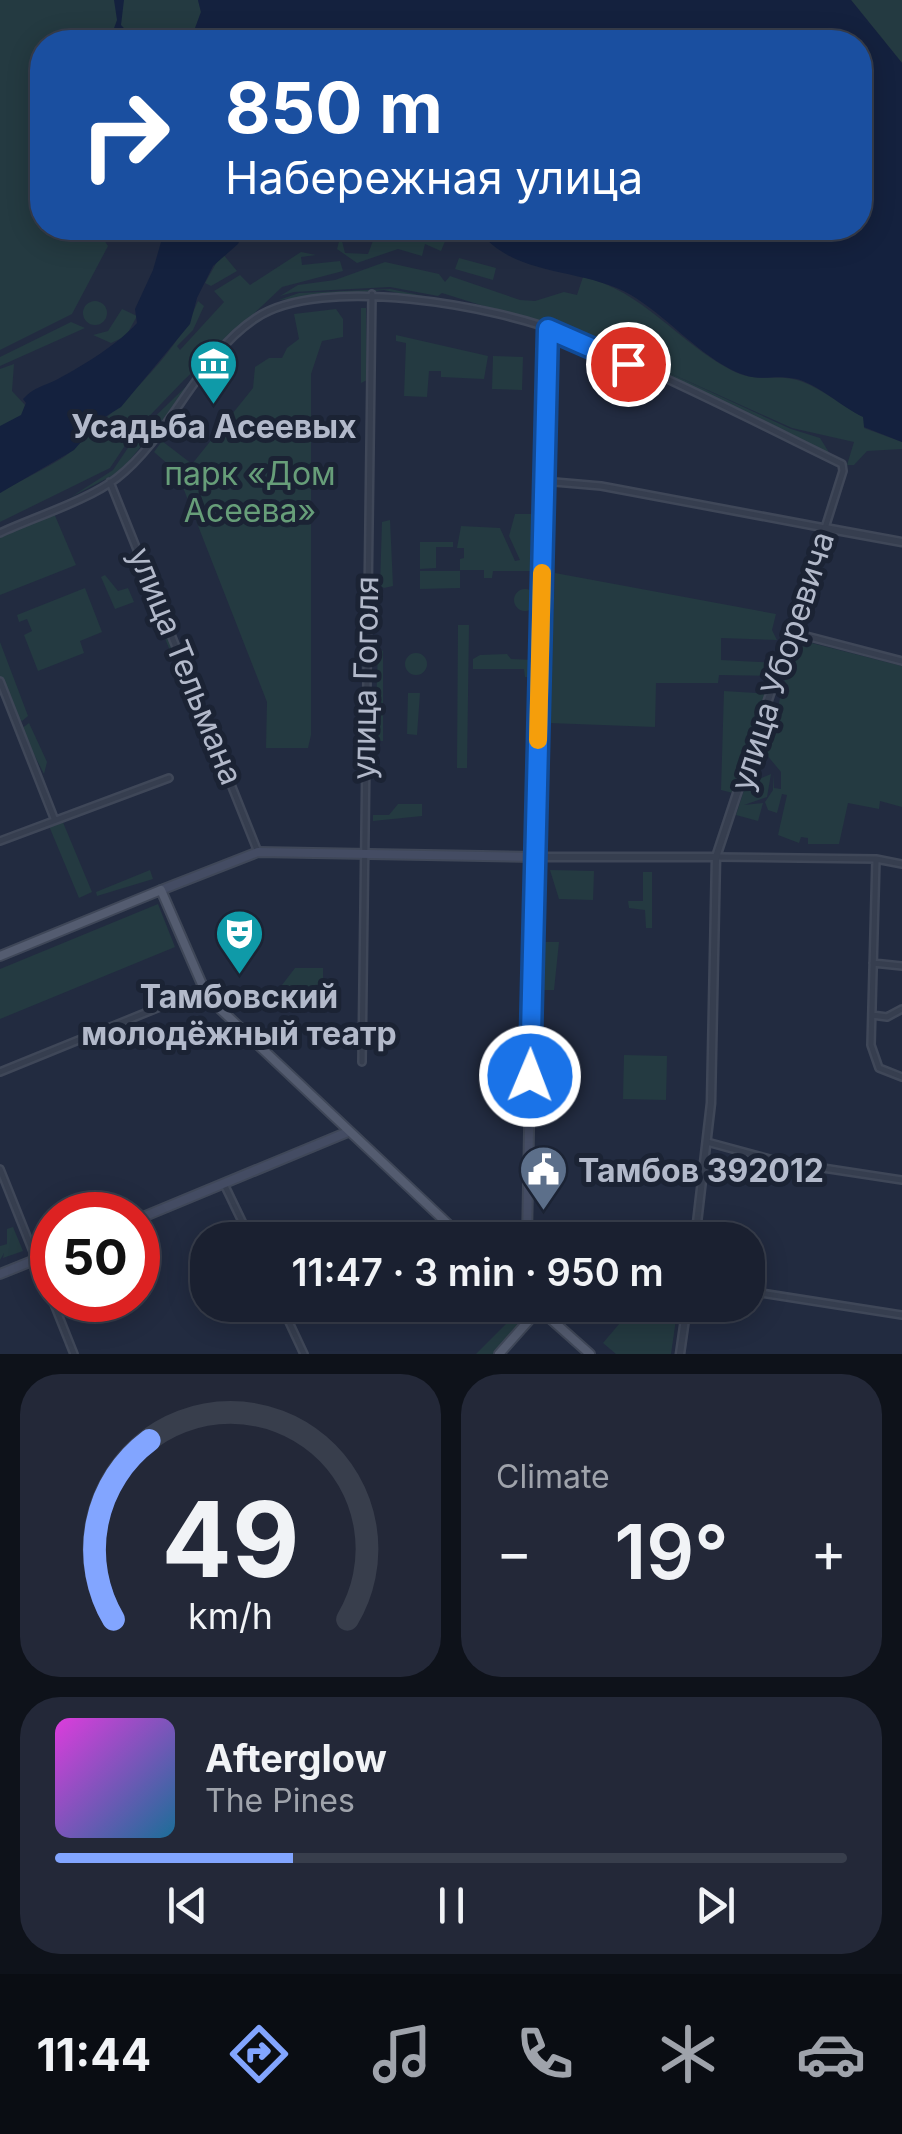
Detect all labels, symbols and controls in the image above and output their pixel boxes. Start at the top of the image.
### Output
text: 850 m [225,65,443,150]
icon: right [60,70,190,200]
text: Набережная улица [225,150,643,205]
pin [586,322,671,407]
icon: arrive [601,337,656,392]
museum icon: Усадьба Асеевых [188,338,240,406]
place label: Усадьба Асеевых [71,407,357,446]
park label: парк «Дом Асеева» [164,454,336,530]
street label: улица Уборевича [722,527,842,795]
street label: улица Тельмана [121,542,251,790]
street label: улица Гоголя [344,576,386,780]
theatre icon: Тамбовский молодёжный театр [213,908,265,976]
place label: Тамбовский молодёжный театр [81,977,397,1053]
position arrow [478,1024,582,1128]
public building icon: Тамбов 392012 [517,1144,569,1212]
place label: Тамбов 392012 [578,1151,824,1190]
speed limit sign: 50 [30,1192,160,1322]
text: 11:47 · 3 min · 950 m [291,1249,664,1295]
text: Climate [496,1457,610,1496]
text: 49 [162,1476,299,1602]
text: 19° [614,1506,729,1597]
text: − [496,1519,532,1585]
text: + [811,1519,847,1585]
text: km/h [188,1594,273,1638]
text: Afterglow [205,1735,387,1781]
text: The Pines [205,1781,355,1820]
icon: previous [160,1878,215,1933]
icon: pause [424,1878,479,1933]
icon: next [688,1878,743,1933]
icon: directions [224,2019,294,2089]
icon: music [367,2019,437,2089]
icon: phone [510,2019,580,2089]
icon: climate [653,2019,723,2089]
icon: car [796,2019,866,2089]
text: 11:44 [36,2027,151,2082]

